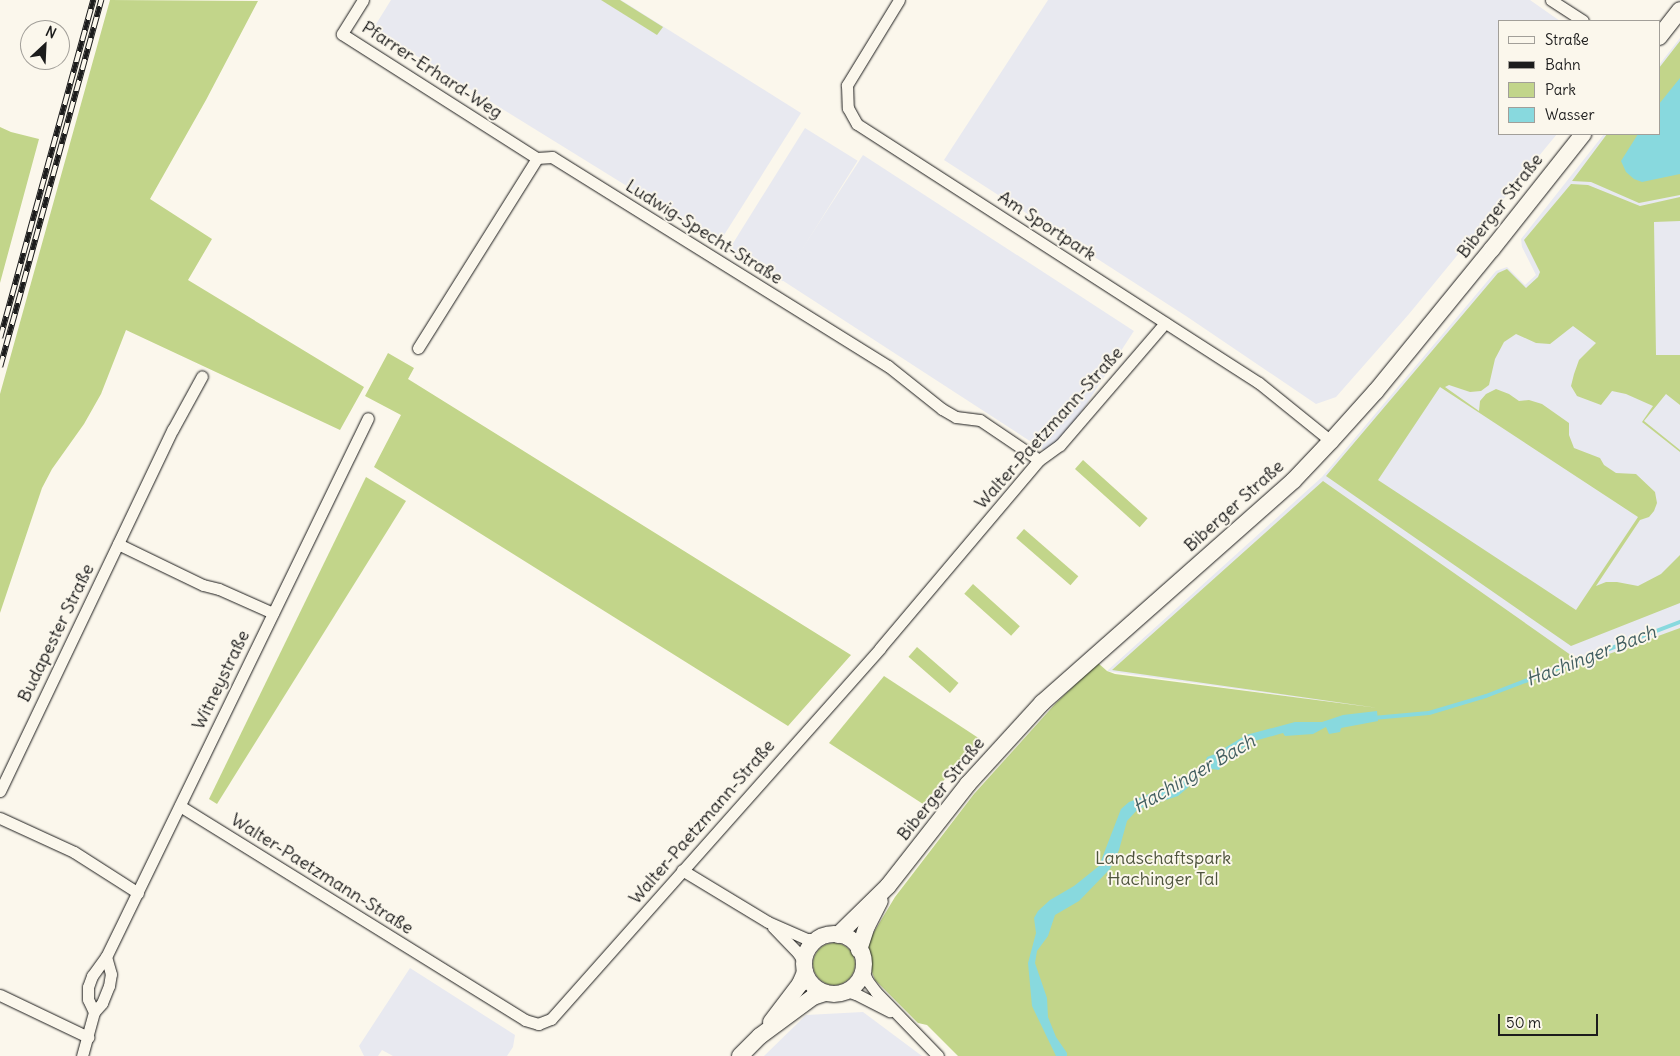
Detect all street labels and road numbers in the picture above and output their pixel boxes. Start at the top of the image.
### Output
street label: Pfarrer-Erhard-Weg [358,17,506,123]
street label: Biberger Straße [1452,149,1548,263]
street label: Ludwig-Specht-Straße [622,175,786,289]
street label: Am Sportpark [994,186,1100,266]
street label: Walter-Paetzmann-Straße [970,342,1128,514]
street label: Biberger Straße [1180,456,1288,556]
street label: Budapester Straße [13,560,99,706]
street label: Witneystraße [188,627,254,733]
street label: Biberger Straße [893,733,989,845]
street label: Walter-Paetzmann-Straße [625,735,779,909]
street label: Walter-Paetzmann-Straße [227,809,417,939]

